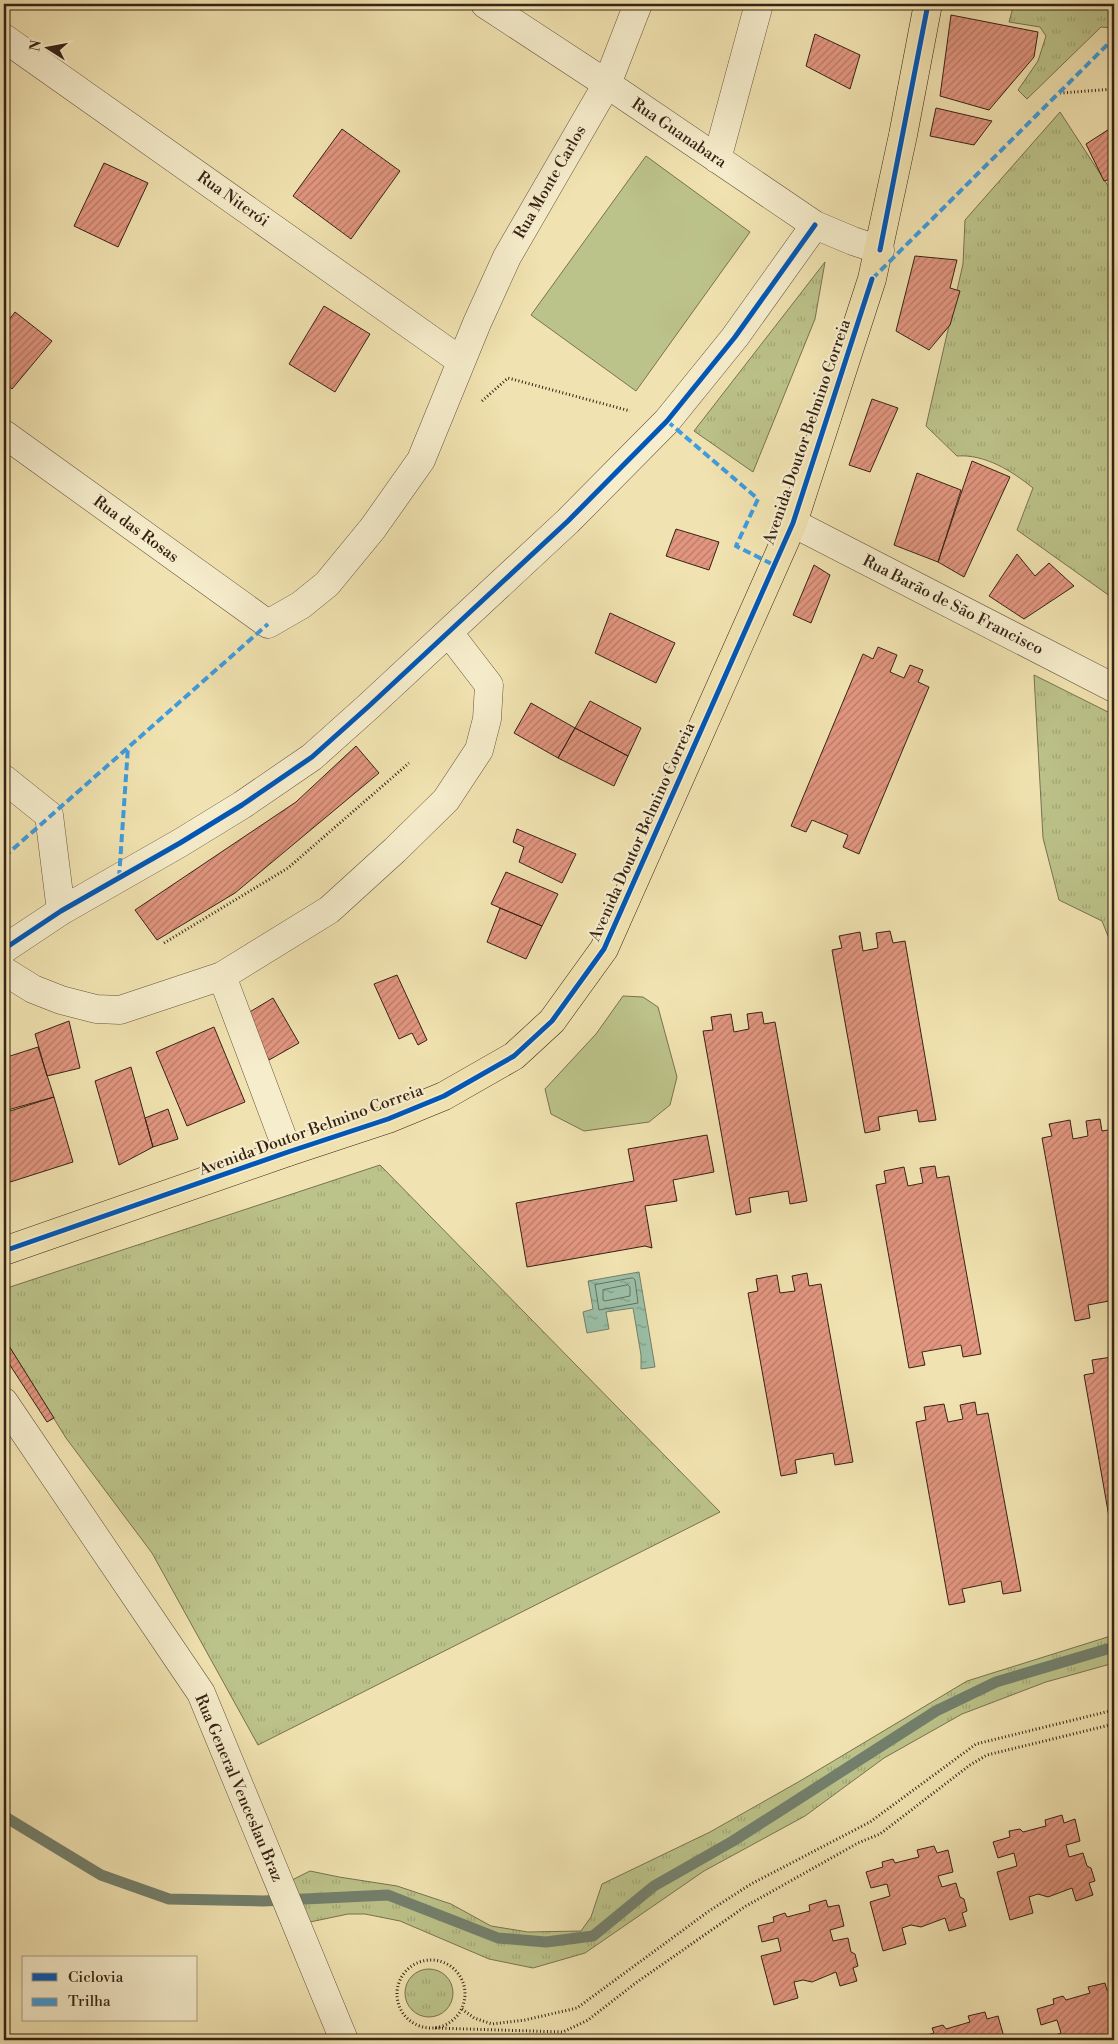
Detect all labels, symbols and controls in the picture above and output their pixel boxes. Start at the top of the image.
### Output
north arrow [22,22,72,72]
text: N [26,39,46,53]
street label: Rua Guanabara [628,94,731,173]
street label: Rua Monte Carlos [509,122,591,242]
street label: Rua Niterói [193,167,273,231]
street label: Avenida Doutor Belmino Correia [759,316,855,548]
street label: Rua das Rosas [89,491,183,567]
street label: Rua Barão de São Francisco [859,551,1047,659]
street label: Avenida Doutor Belmino Correia [584,719,700,945]
street label: Avenida Doutor Belmino Correia [195,1080,427,1180]
street label: Rua General Venceslau Braz [190,1691,288,1885]
legend [22,1956,198,2022]
text: Ciclovia [68,1968,124,1987]
text: Trilha [68,1992,111,2011]

